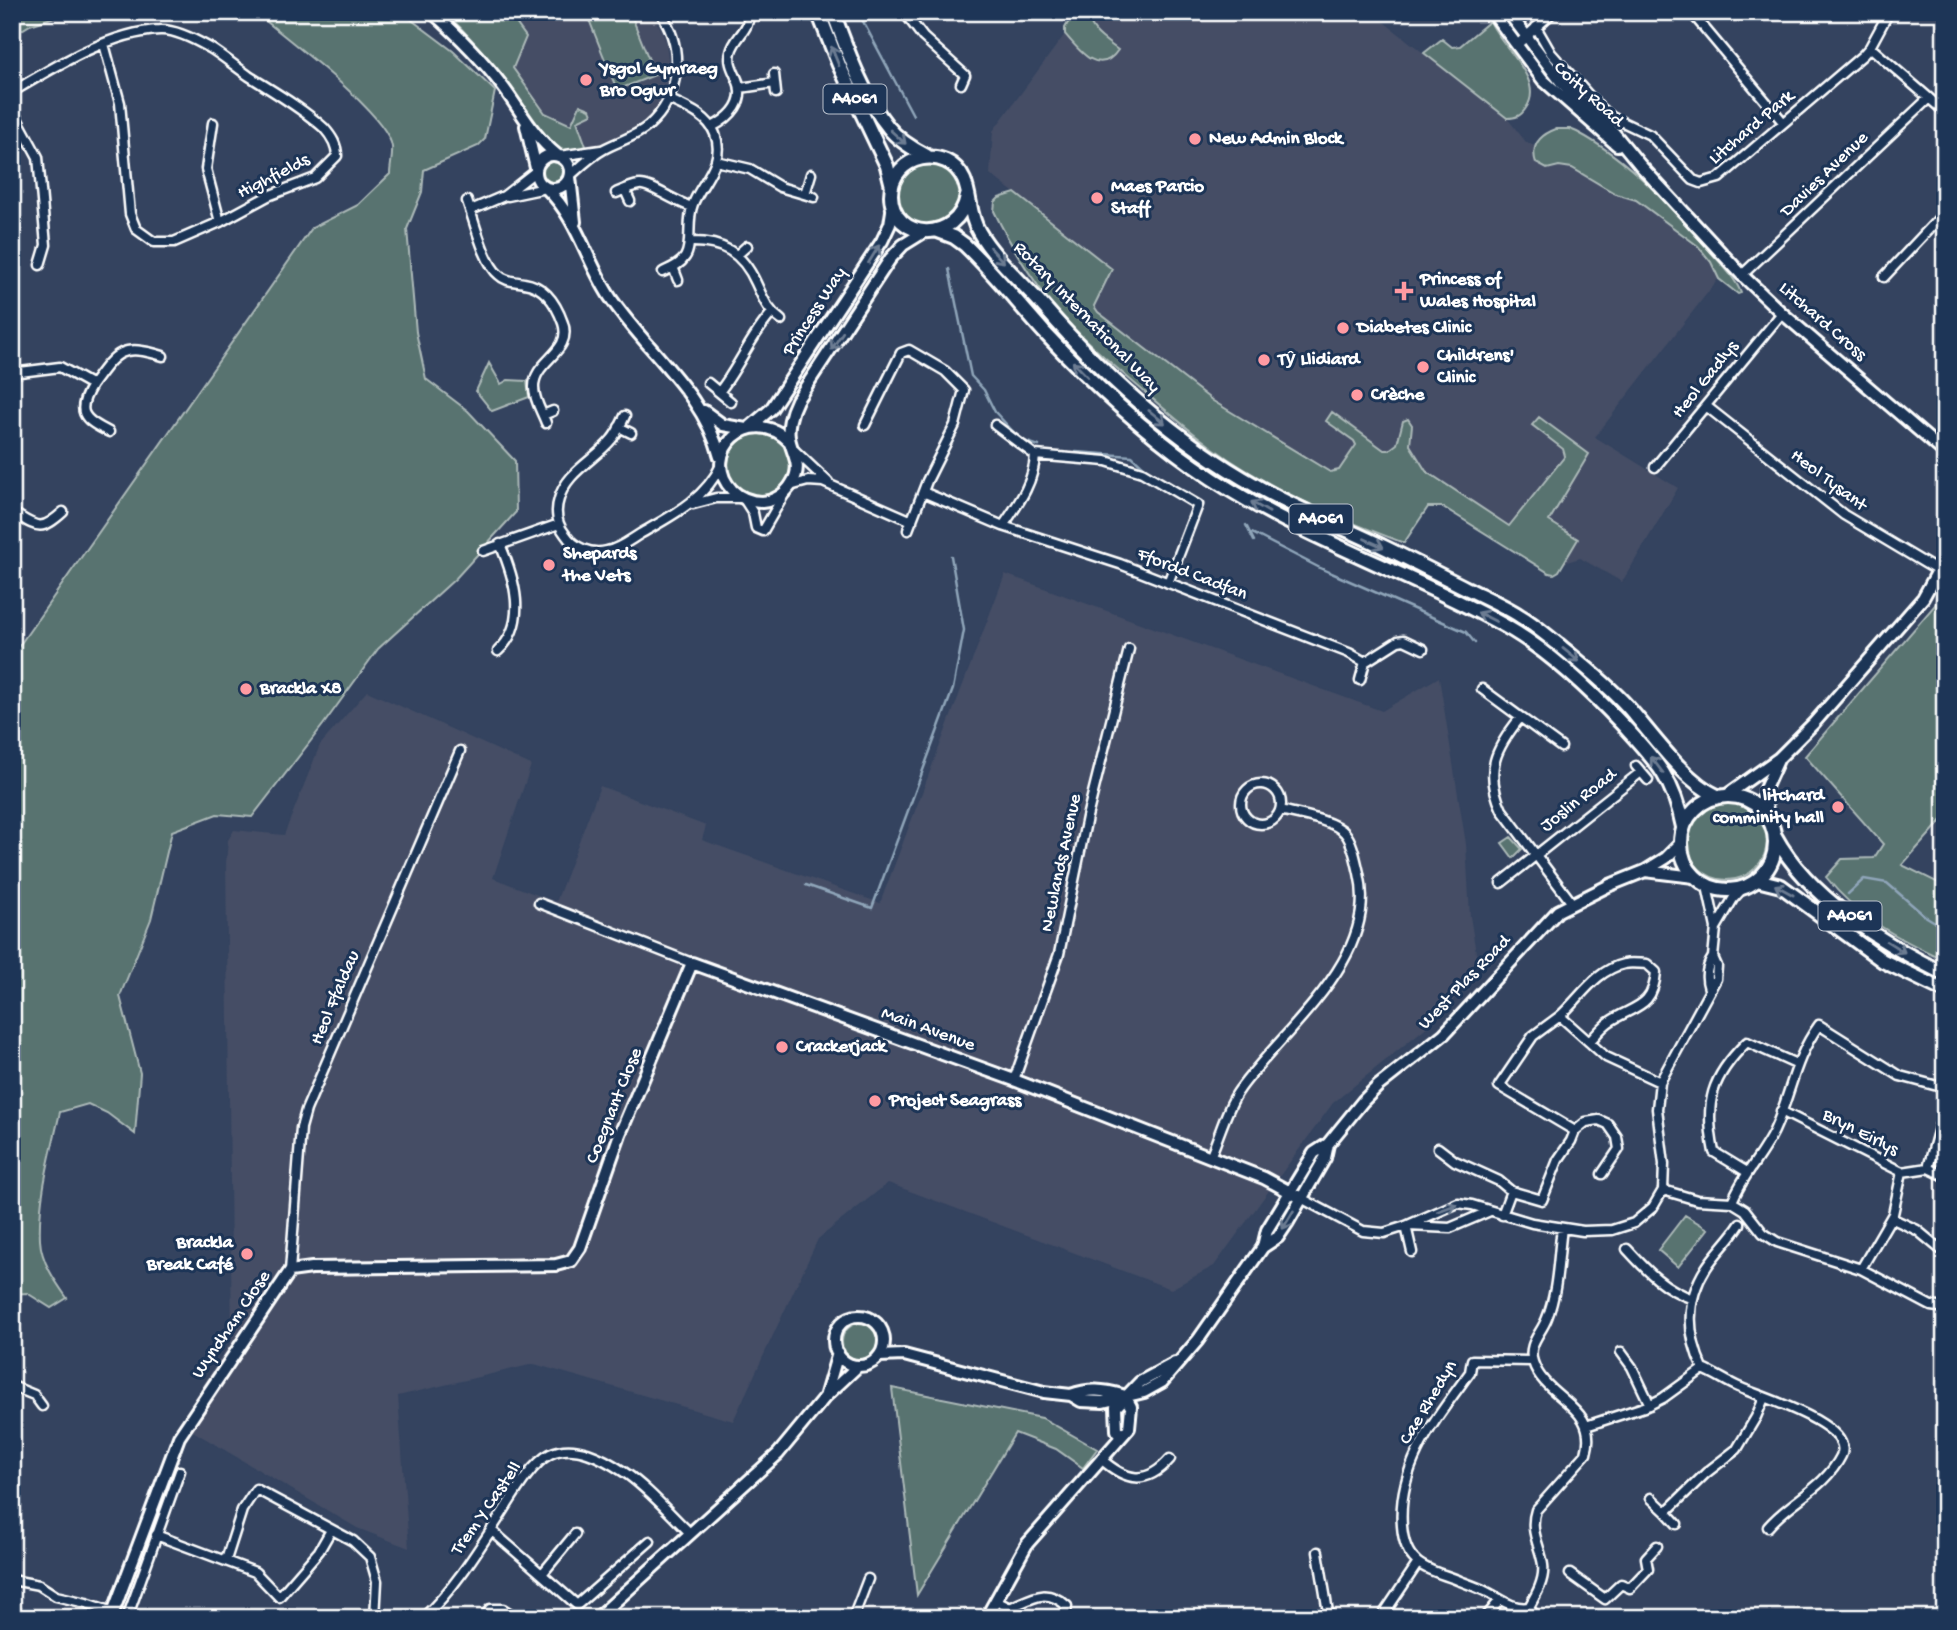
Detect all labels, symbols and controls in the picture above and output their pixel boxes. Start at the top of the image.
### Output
one-way arrow [828,46,841,68]
street label: Coity Road [1548,57,1630,134]
place label: Ysgol Gymraeg Bro Ogwr [598,58,718,103]
marker: Ysgol Gymraeg Bro Ogwr [578,72,594,88]
road number: A4061 [824,84,886,114]
street label: Litchard Park [1705,85,1801,170]
street label: Davies Avenue [1775,127,1874,224]
one-way arrow [889,128,906,145]
place label: New Admin Block [1209,128,1345,151]
marker: New Admin Block [1187,131,1203,147]
street label: Highfields [234,149,315,205]
place label: Maes Parcio Staff [1111,176,1204,221]
marker: Maes Parcio Staff [1089,190,1105,206]
street label: Rotary International Way [1007,237,1165,399]
one-way arrow [866,245,881,264]
one-way arrow [989,246,1006,263]
street label: Princess Way [777,263,853,362]
place label: Princess of Wales Hospital [1419,269,1536,314]
street label: Litchard Cross [1773,277,1872,367]
marker: Princess of Wales Hospital [1394,281,1414,301]
place label: Diabetes Clinic [1355,317,1473,340]
marker: Diabetes Clinic [1335,320,1351,336]
one-way arrow [829,330,843,350]
street label: Heol Gadlys [1668,336,1745,424]
place label: Childrens' Clinic [1436,345,1514,390]
place label: Tŷ Llidiard [1276,349,1361,372]
marker: Tŷ Llidiard [1256,352,1272,368]
marker: Childrens' Clinic [1415,359,1431,375]
one-way arrow [1072,361,1089,378]
place label: Crèche [1370,384,1425,407]
marker: Crèche [1349,387,1365,403]
one-way arrow [1147,409,1165,425]
street label: Heol Tysant [1785,445,1873,519]
one-way arrow [1250,500,1271,513]
road number: A4061 [1290,504,1352,534]
one-way arrow [1363,537,1384,550]
place label: Shepards the Vets [561,543,638,588]
street label: Ffordd Cadfan [1133,543,1250,607]
marker: Shepards the Vets [541,557,557,573]
one-way arrow [1477,609,1498,623]
one-way arrow [1561,647,1579,663]
place label: Brackla X8 [259,678,342,701]
marker: Brackla X8 [238,681,254,697]
one-way arrow [1650,756,1665,775]
street label: Joslin Road [1536,763,1623,838]
place label: litchard comminity hall [1713,785,1826,830]
street label: Newlands Avenue [1036,792,1088,934]
marker: litchard comminity hall [1830,799,1846,815]
one-way arrow [1775,883,1795,897]
road number: A4061 [1818,902,1882,931]
street label: West Plas Road [1414,929,1517,1035]
one-way arrow [1885,940,1905,954]
street label: Heol Ffaldau [306,947,366,1049]
street label: Main Avenue [878,1002,978,1058]
place label: Crackerjack [795,1036,889,1059]
marker: Crackerjack [774,1039,790,1055]
street label: Coegnant Close [581,1045,649,1167]
place label: Project Seagrass [888,1090,1022,1113]
marker: Project Seagrass [867,1093,883,1109]
street label: Bryn Eirlys [1817,1104,1903,1162]
one-way arrow [1435,1200,1457,1213]
one-way arrow [1281,1210,1295,1230]
place label: Brackla Break Café [146,1232,234,1277]
marker: Brackla Break Café [239,1246,255,1262]
street label: Wyndham Close [187,1266,277,1383]
street label: Cae Rhedyn [1395,1357,1463,1449]
street label: Trem Y Castell [446,1458,528,1561]

